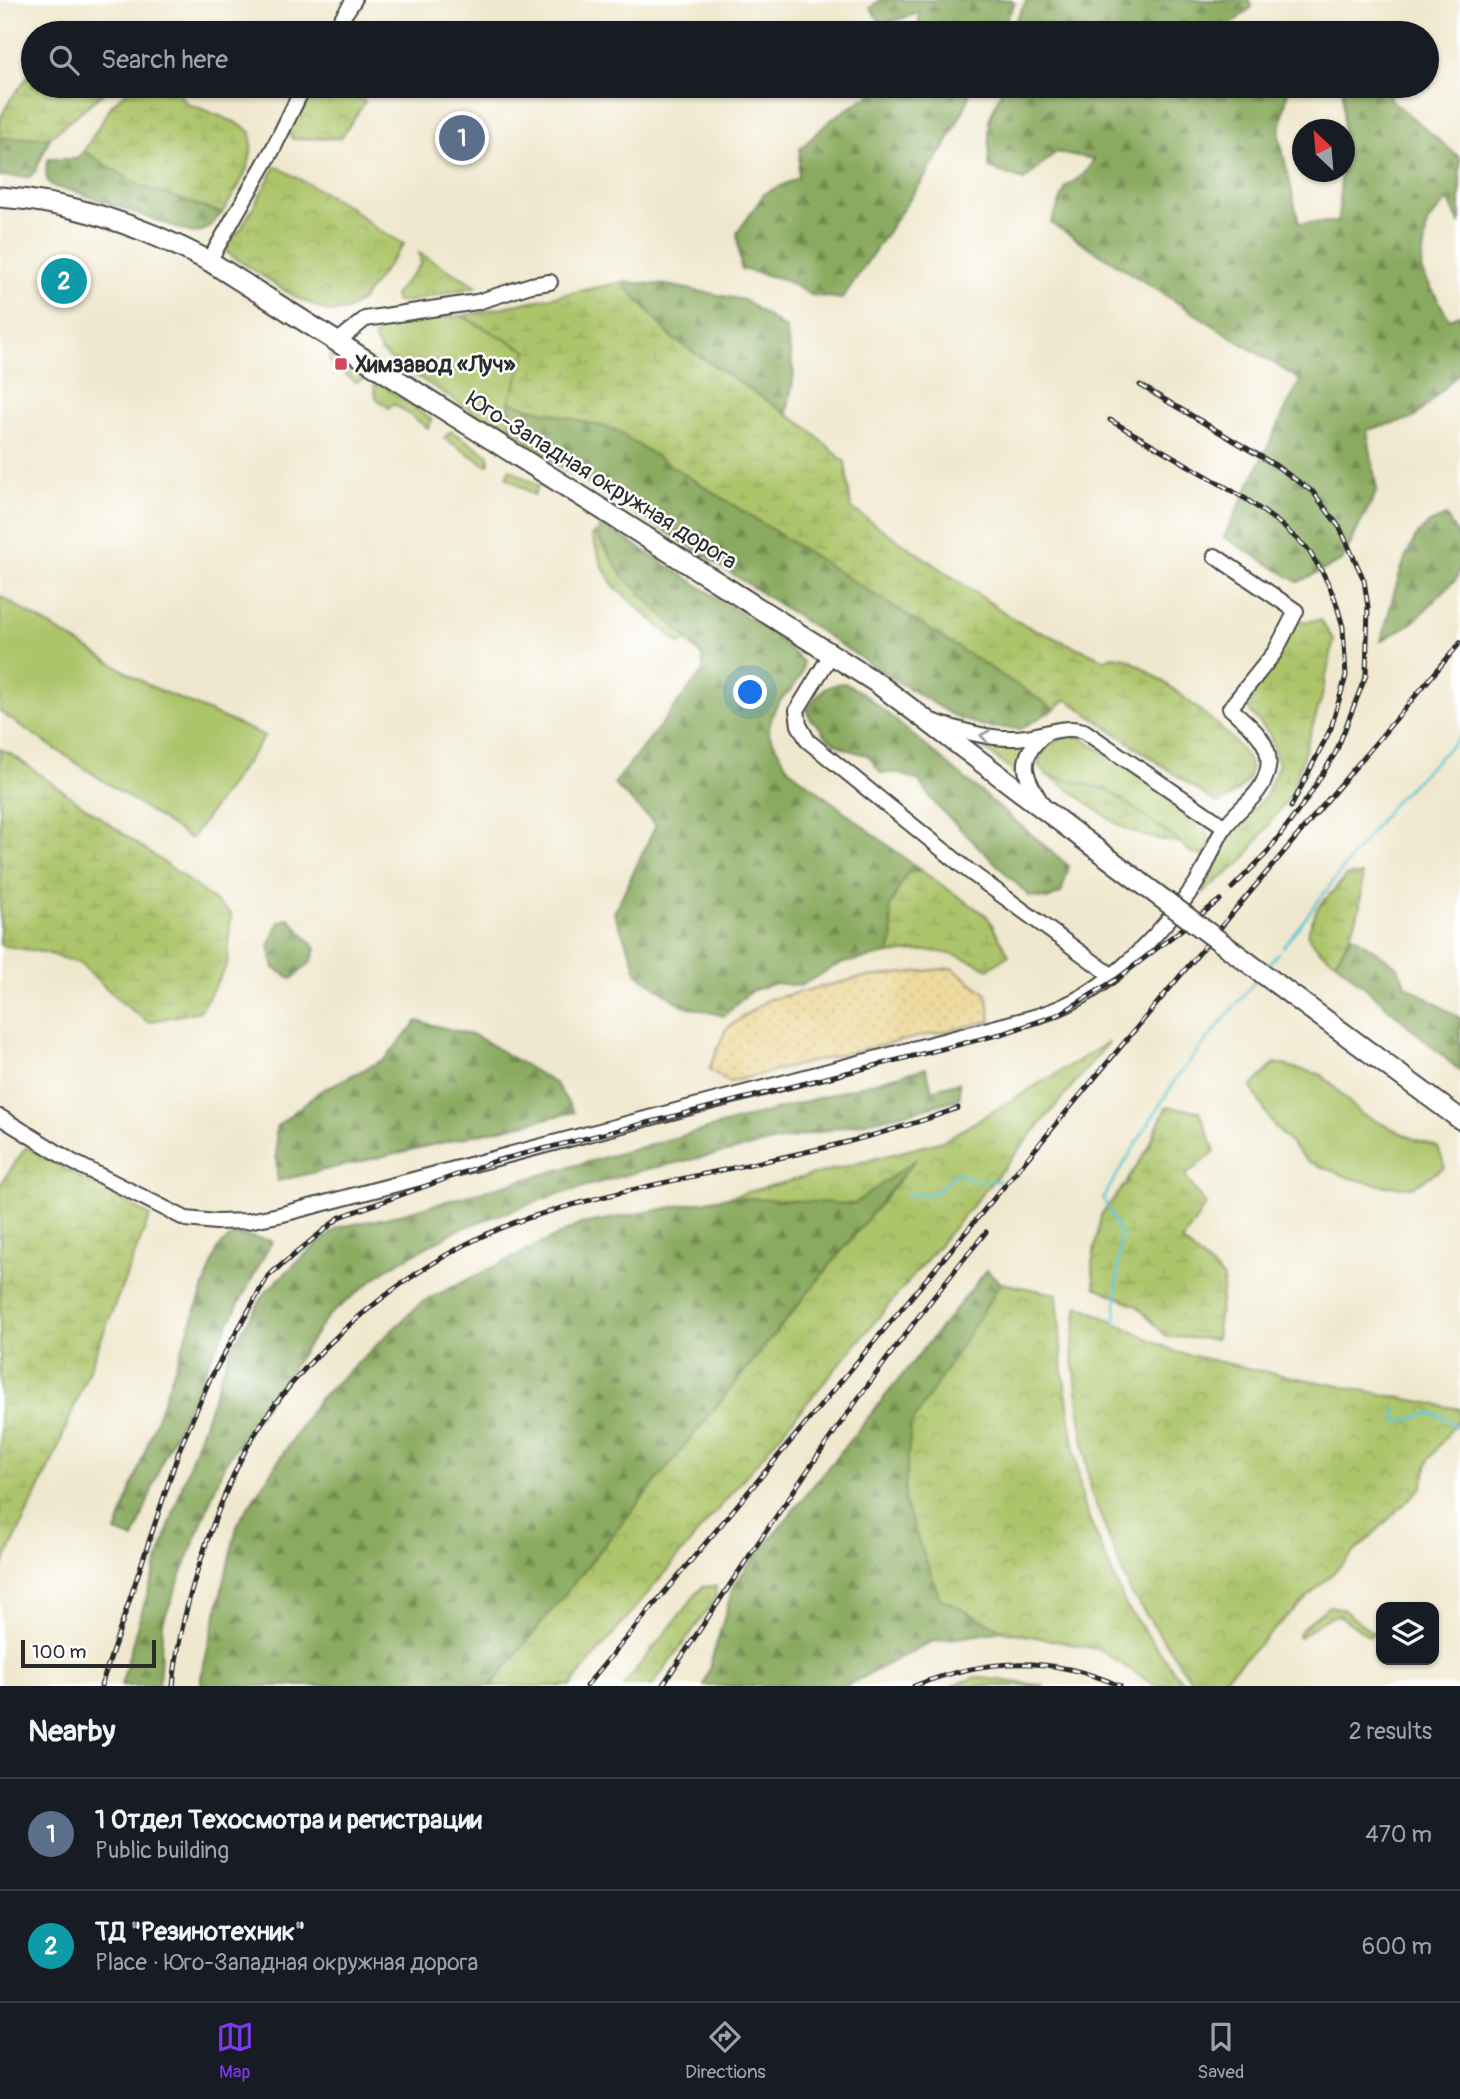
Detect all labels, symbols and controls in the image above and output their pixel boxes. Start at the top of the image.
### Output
search box [21,21,1439,98]
icon: search [45,41,83,79]
text: Search here [101,44,228,76]
pin: 1 [439,112,485,164]
north arrow [1292,119,1355,182]
pin: 2 [41,255,87,307]
place label: Химзавод «Луч» [355,350,516,379]
marker: Химзавод «Луч» [333,356,349,372]
street label: Юго-Западная окружная дорога [461,385,743,576]
your location [733,675,767,709]
one-way arrow [979,729,991,744]
map controls [1376,1602,1439,1665]
button: layers [1376,1602,1439,1665]
scale bar [21,1637,156,1669]
text: 100 m [32,1640,86,1664]
text: Nearby [28,1713,115,1750]
text: 2 results [1349,1717,1432,1746]
text: 1 Отдел Техосмотра и регистрации [95,1804,482,1836]
text: 1 [47,1820,56,1849]
text: 470 m [1365,1820,1432,1849]
text: Public building [95,1836,229,1865]
text: ТД "Резинотехник" [95,1916,305,1948]
text: 2 [45,1932,57,1961]
text: 600 m [1362,1932,1432,1961]
text: Place · Юго-Западная окружная дорога [95,1948,478,1977]
tab: Map [216,2018,254,2084]
tab: Directions [685,2018,766,2084]
tab: Saved [1197,2018,1244,2084]

